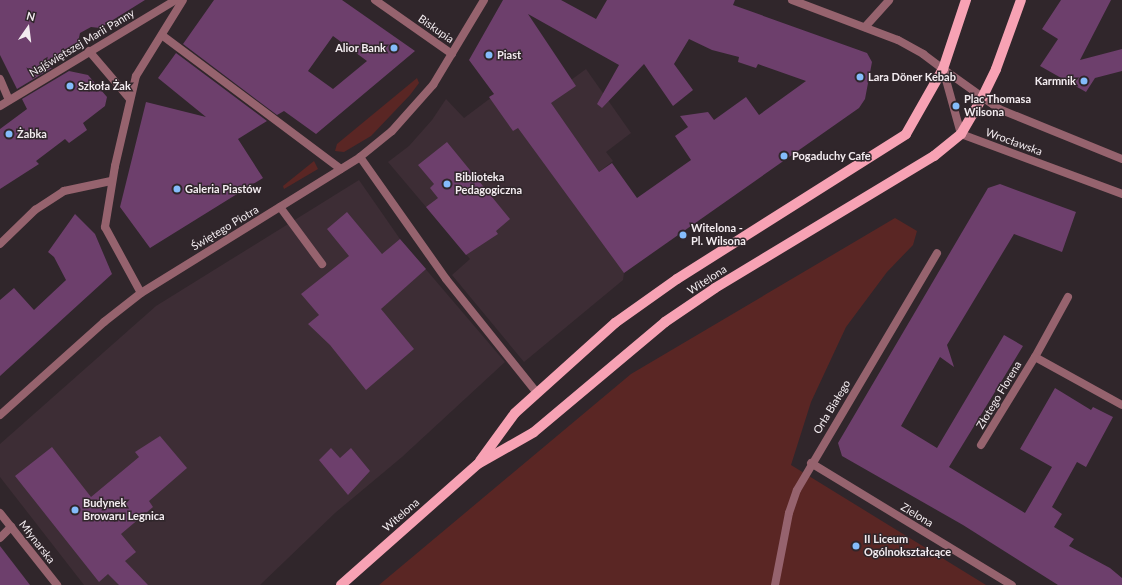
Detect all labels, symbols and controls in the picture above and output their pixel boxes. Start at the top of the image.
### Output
street label: Najświętszej Marii Panny [27,6,137,80]
north arrow [8,8,48,48]
street label: Biskupia [416,12,456,46]
place label: Alior Bank [335,41,386,55]
marker: Alior Bank [389,43,399,53]
place label: Piast [497,48,521,62]
marker: Piast [484,50,494,60]
place label: Lara Döner Kebab [868,70,956,84]
marker: Lara Döner Kebab [855,72,865,82]
place label: Karmnik [1035,74,1076,88]
marker: Karmnik [1079,76,1089,86]
place label: Szkoła Żak [78,79,131,93]
marker: Szkoła Żak [65,81,75,91]
place label: Plac Thomasa Wilsona [964,93,1031,119]
marker: Plac Thomasa Wilsona [951,101,961,111]
street label: Wrocławska [984,126,1044,158]
place label: Żabka [17,127,47,141]
marker: Żabka [4,129,14,139]
place label: Pogaduchy Cafe [792,149,871,163]
marker: Pogaduchy Cafe [779,151,789,161]
place label: Biblioteka Pedagogiczna [455,171,522,197]
marker: Biblioteka Pedagogiczna [442,179,452,189]
place label: Galeria Piastów [185,182,261,196]
marker: Galeria Piastów [172,184,182,194]
street label: Świętego Piotra [189,203,261,253]
place label: Witelona - Pl. Wilsona [691,222,746,248]
marker: Witelona - Pl. Wilsona [678,230,688,240]
street label: Witelona [685,262,729,298]
street label: Złotego Florena [974,359,1024,431]
street label: Orła Białego [811,378,853,436]
street label: Witelona [380,496,422,534]
place label: Budynek Browaru Legnica [83,497,165,523]
street label: Zielona [898,500,936,530]
marker: Budynek Browaru Legnica [70,505,80,515]
street label: Młynarska [16,518,58,566]
place label: II Liceum Ogólnokształcące [864,533,951,559]
marker: II Liceum Ogólnokształcące [851,541,861,551]

